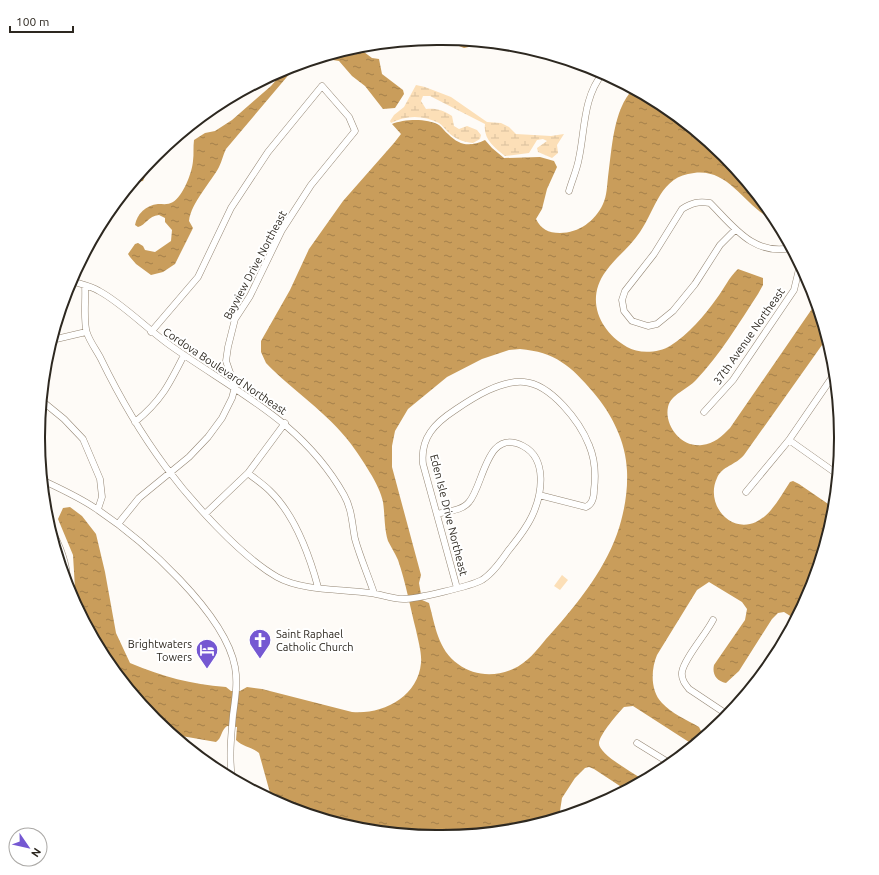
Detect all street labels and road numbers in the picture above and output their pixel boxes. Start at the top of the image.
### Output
street label: Bayview Drive Northeast [221,208,289,322]
street label: 37th Avenue Northeast [711,285,787,387]
street label: Cordova Boulevard Northeast [161,325,290,417]
street label: Eden Isle Drive Northeast [428,453,470,578]

